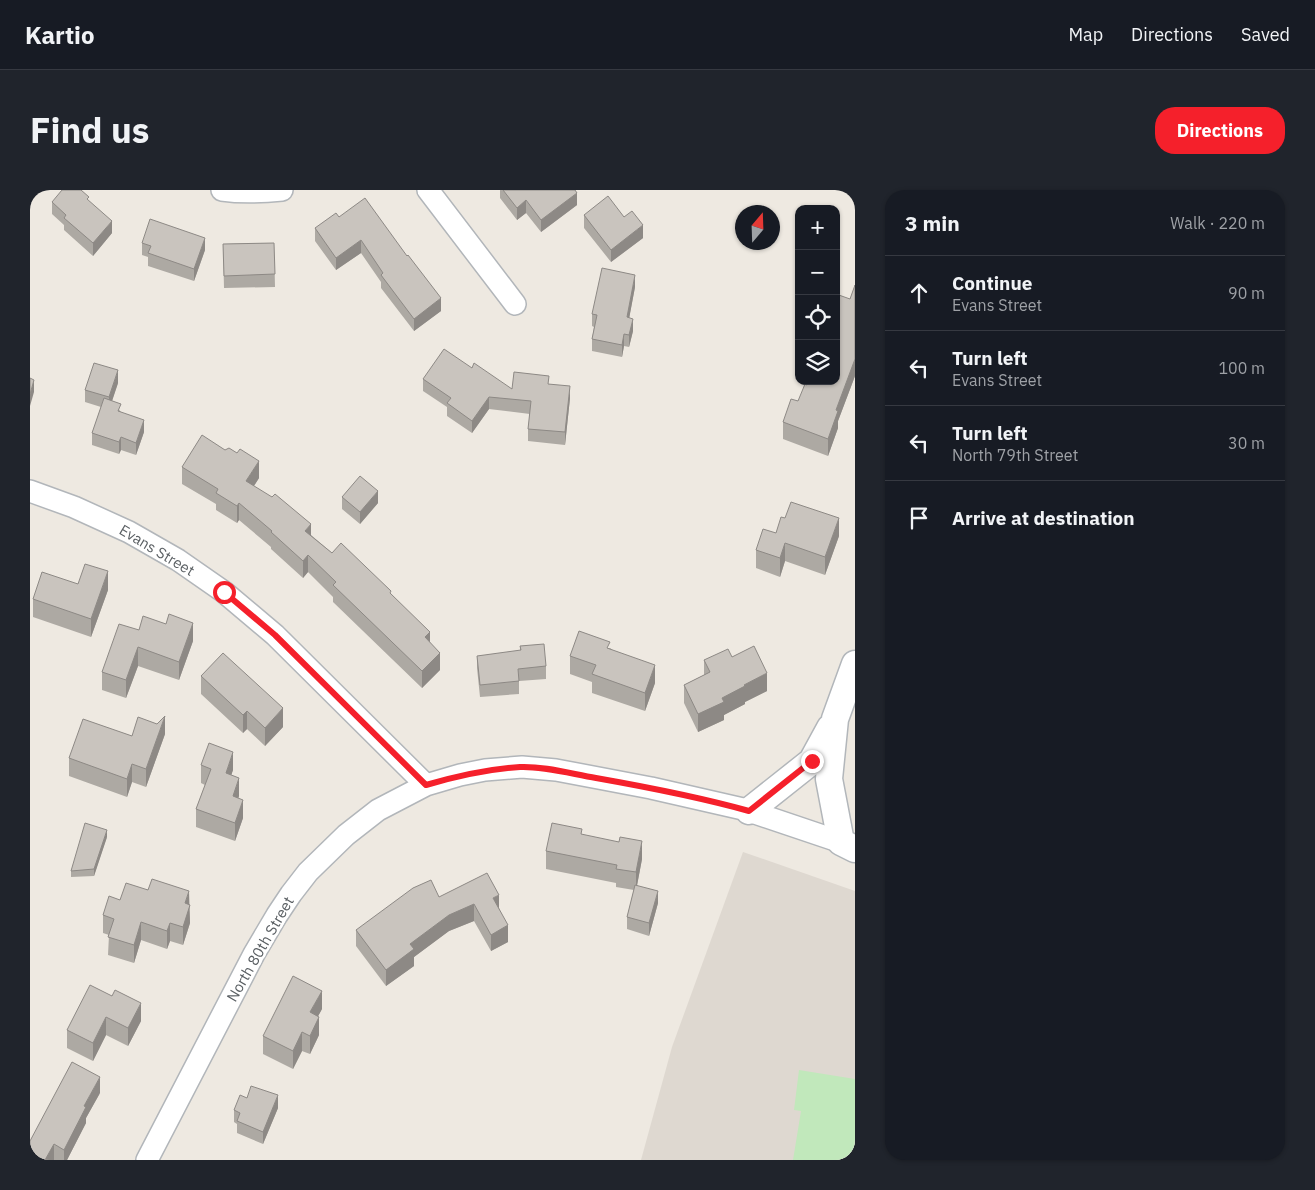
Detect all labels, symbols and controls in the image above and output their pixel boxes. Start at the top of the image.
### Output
text: Kartio [25,19,95,51]
text: Map [1068,23,1103,46]
text: Directions [1131,23,1213,46]
text: Saved [1241,23,1290,46]
text: Find us [30,107,149,153]
button: Directions [1155,107,1285,154]
north arrow [735,205,780,250]
map controls [795,205,840,385]
button: + [795,205,840,250]
text: 3 min [905,209,960,237]
text: Walk · 220 m [1170,213,1265,233]
button: − [795,250,840,295]
text: Continue [952,271,1032,295]
icon: ahead [905,279,933,307]
text: 90 m [1228,283,1265,303]
button: locate [795,295,840,340]
text: Evans Street [952,295,1042,315]
button: layers [795,340,840,385]
text: Turn left [952,346,1028,370]
icon: left [905,354,933,382]
text: 100 m [1218,358,1265,378]
text: Evans Street [952,370,1042,390]
text: Turn left [952,421,1028,445]
icon: left [905,429,933,457]
text: 30 m [1228,433,1265,453]
text: North 79th Street [952,445,1078,465]
icon: arrive [905,504,933,532]
text: Arrive at destination [952,506,1135,530]
street label: Evans Street [116,520,198,580]
route start [213,581,236,604]
route end [801,750,824,773]
street label: North 80th Street [222,893,298,1005]

